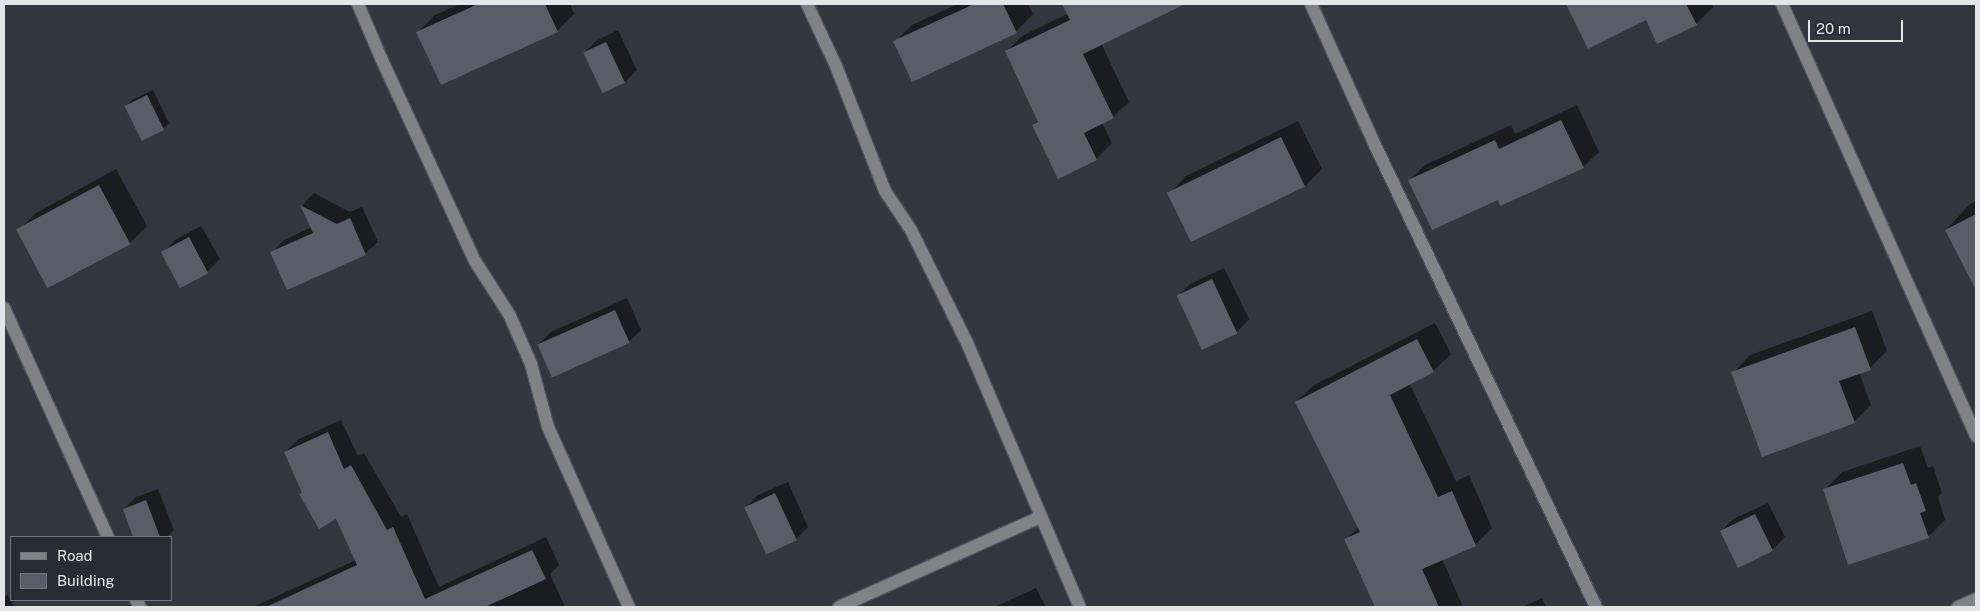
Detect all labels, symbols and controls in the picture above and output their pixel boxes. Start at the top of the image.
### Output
scale bar [1810,10,1905,42]
text: 20 m [1816,20,1851,37]
legend [10,536,172,601]
text: Road [57,547,93,564]
text: Building [57,572,115,589]

